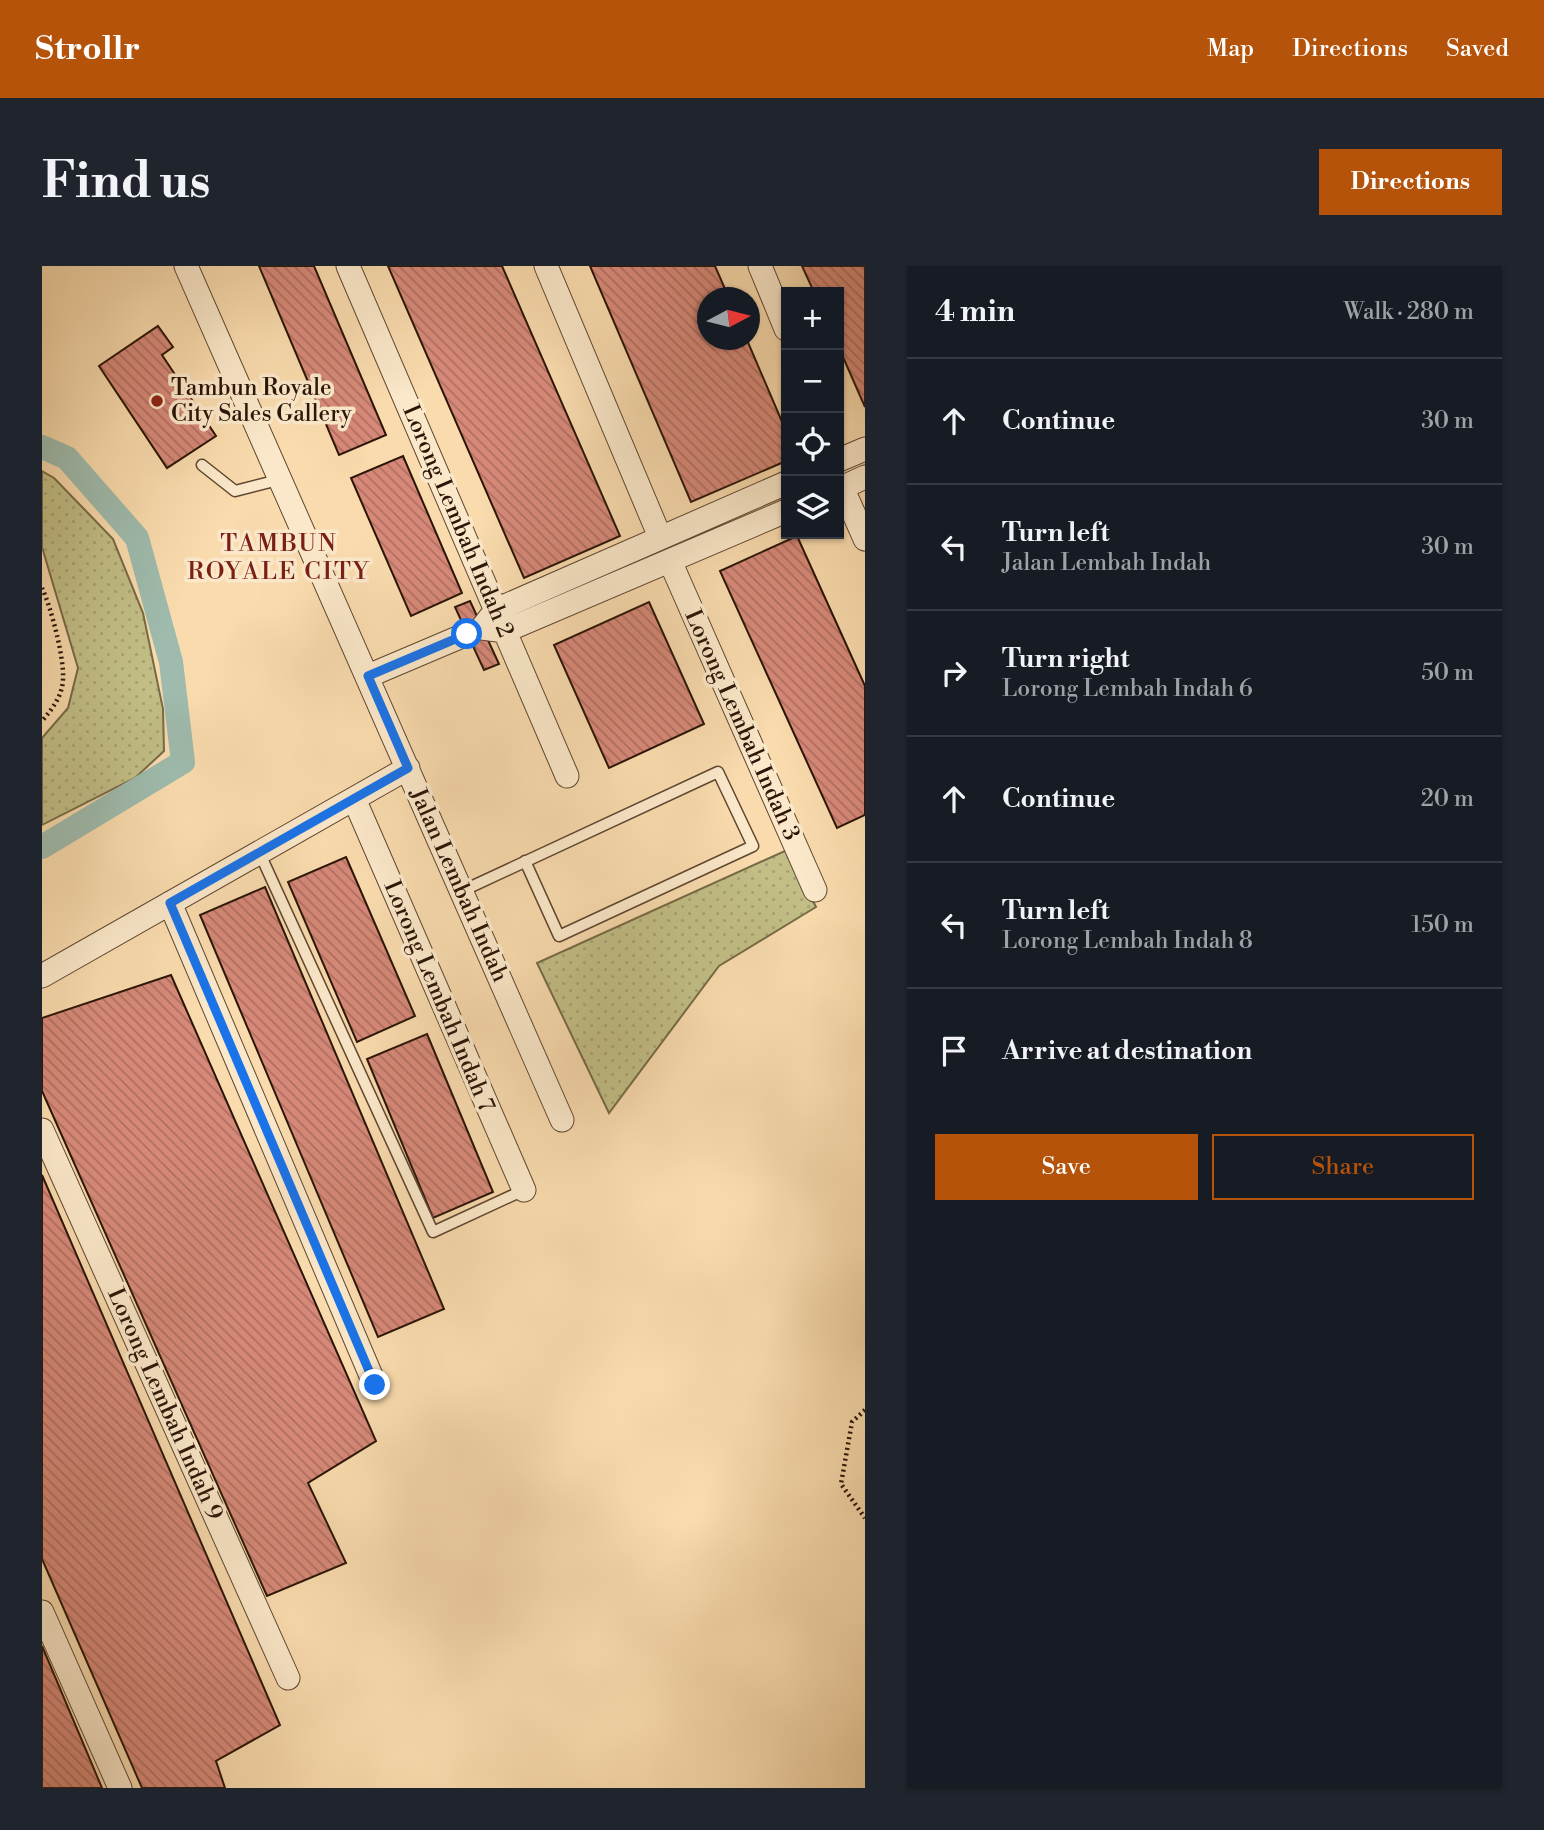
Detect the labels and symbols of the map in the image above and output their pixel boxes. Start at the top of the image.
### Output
north arrow [697,287,760,350]
place label: Tambun Royale City Sales Gallery [171,374,353,428]
marker: Tambun Royale City Sales Gallery [149,393,165,409]
street label: Lorong Lembah Indah 2 [396,400,520,642]
district label: TAMBUN ROYALE CITY [187,529,371,587]
street label: Lorong Lembah Indah 3 [678,605,806,845]
route start [451,618,482,649]
street label: Jalan Lembah Indah [403,783,514,987]
street label: Lorong Lembah Indah 7 [378,876,501,1116]
street label: Lorong Lembah Indah 9 [101,1284,229,1524]
route end [359,1369,390,1400]

